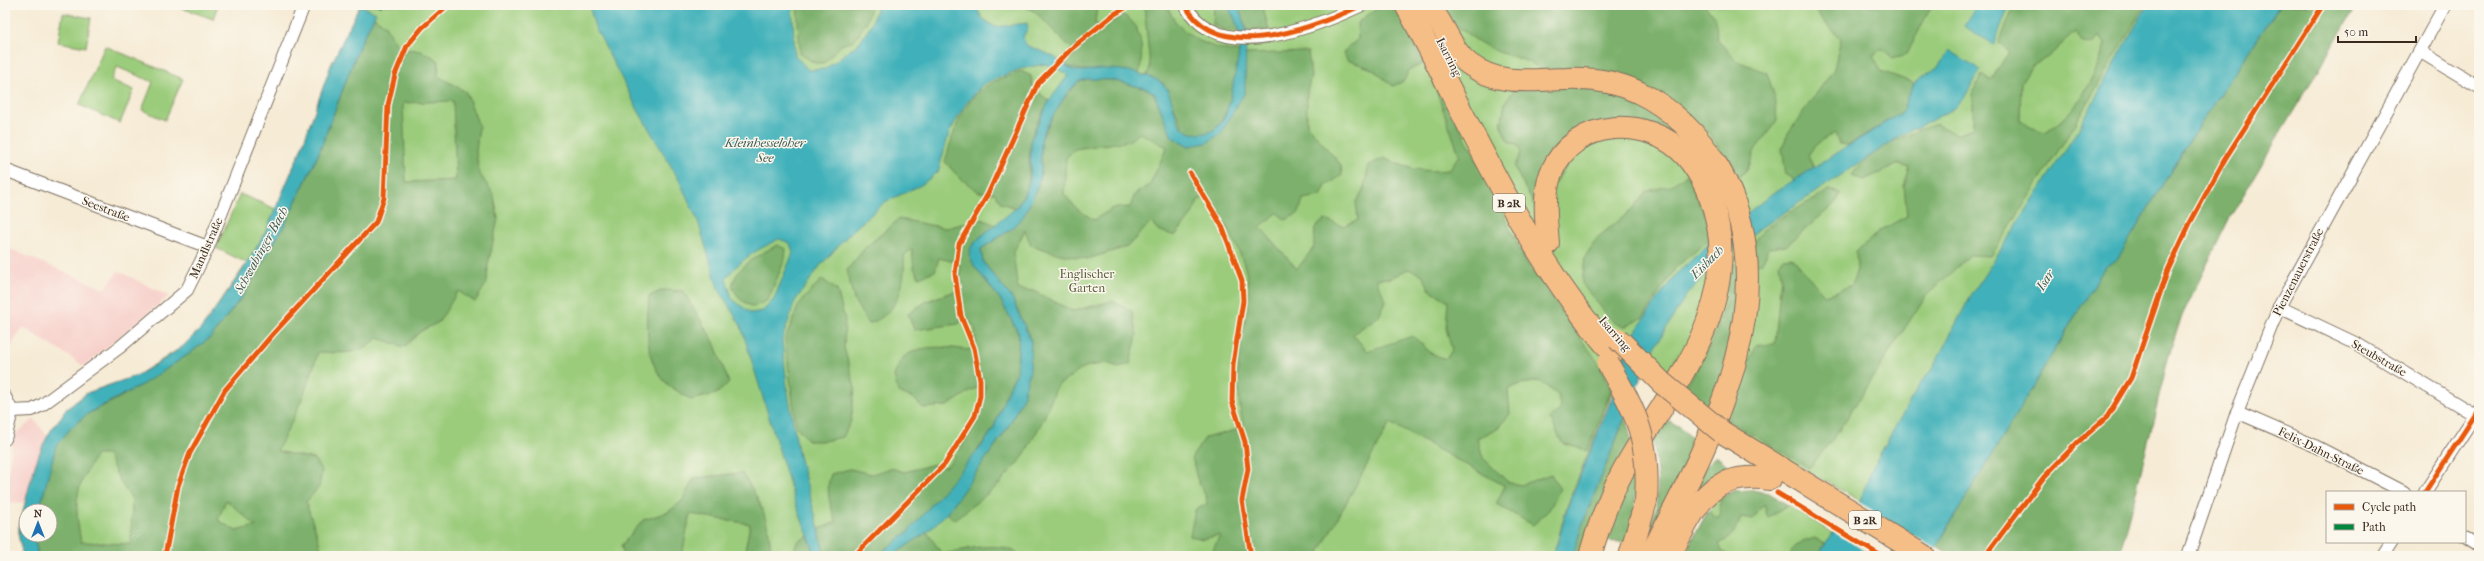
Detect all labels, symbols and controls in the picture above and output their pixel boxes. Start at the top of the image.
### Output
scale bar [2338,18,2416,44]
text: 50 m [2344,25,2368,39]
street label: Isarring [1433,35,1465,79]
water label: Kleinhesseloher See [724,135,806,165]
street label: Seestraße [80,194,132,225]
road number: B 2R [1493,194,1525,212]
water label: Schwabinger Bach [230,204,291,297]
street label: Mandlstraße [186,215,226,281]
street label: Pienzenauerstraße [2270,226,2326,318]
water label: Eisbach [1687,242,1727,282]
water label: Isar [2032,266,2058,294]
park label: Englischer Garten [1060,267,1115,295]
street label: Isarring [1596,314,1634,355]
street label: Steubstraße [2349,337,2409,379]
street label: Felix-Dahn-Straße [2276,424,2366,478]
legend [2326,491,2466,543]
text: Cycle path [2362,500,2417,514]
north arrow [18,503,58,543]
text: N [34,507,43,520]
road number: B 2R [1849,511,1881,529]
text: Path [2362,520,2386,534]

